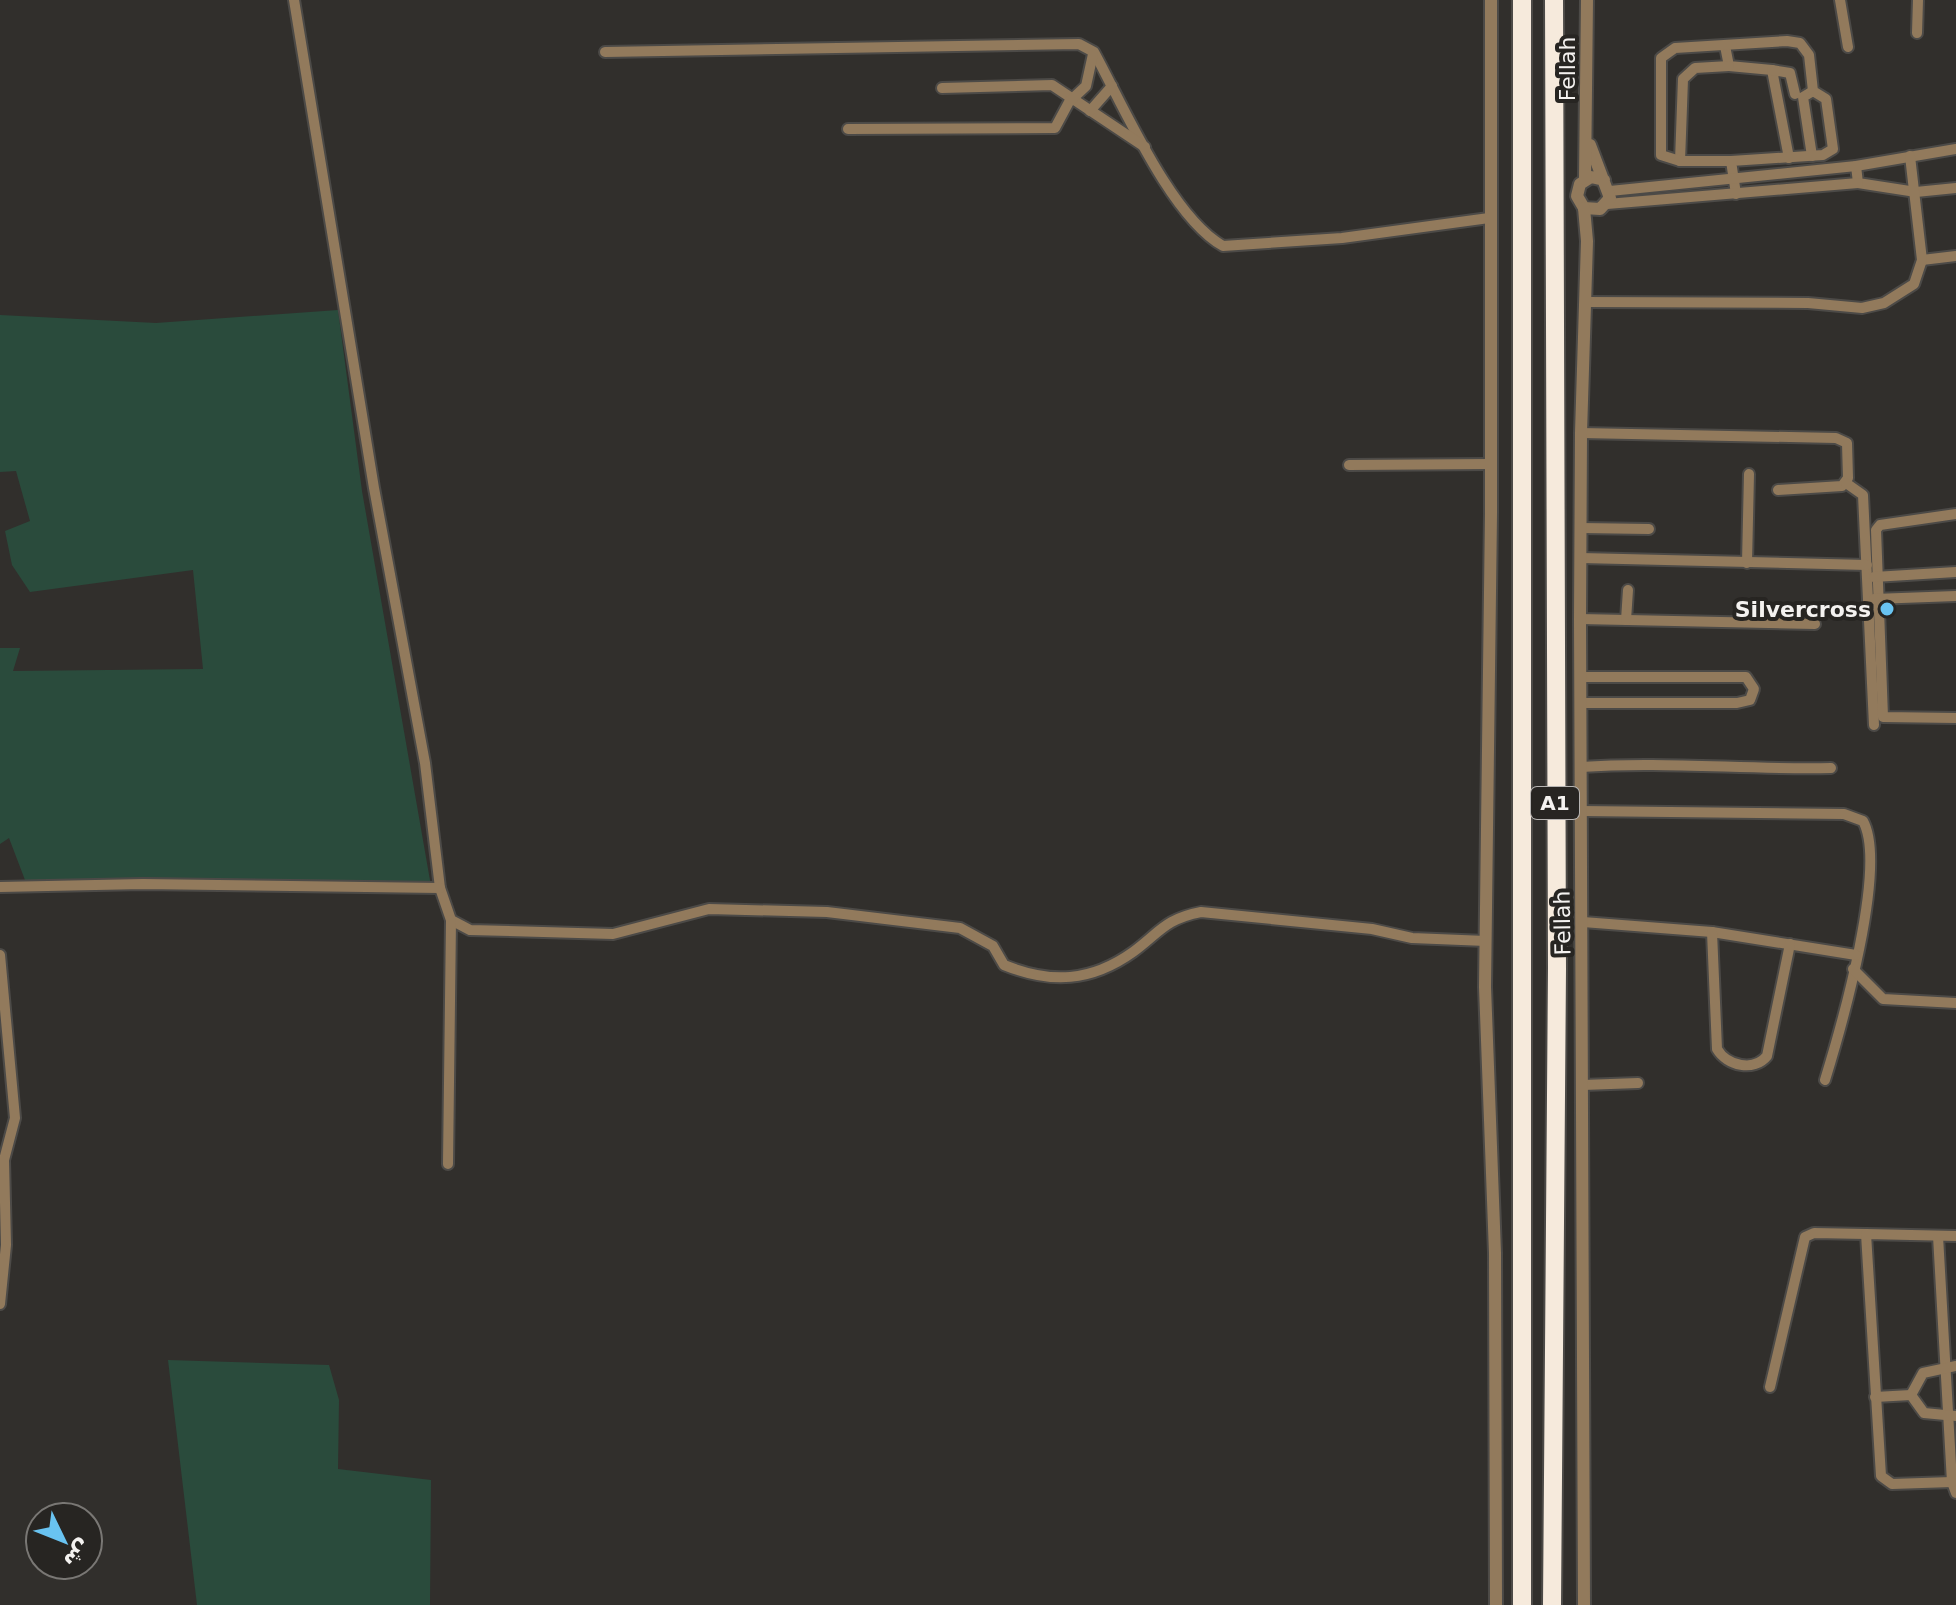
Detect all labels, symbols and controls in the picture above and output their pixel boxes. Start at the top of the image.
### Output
street label: Fellah [1555,37,1580,101]
place label: Silvercross [1735,597,1871,622]
marker: Silvercross [1878,600,1896,618]
road number: A1 [1531,787,1579,819]
street label: Fellah [1549,890,1576,956]
north arrow [24,1501,104,1581]
text: ش [59,1535,98,1574]

